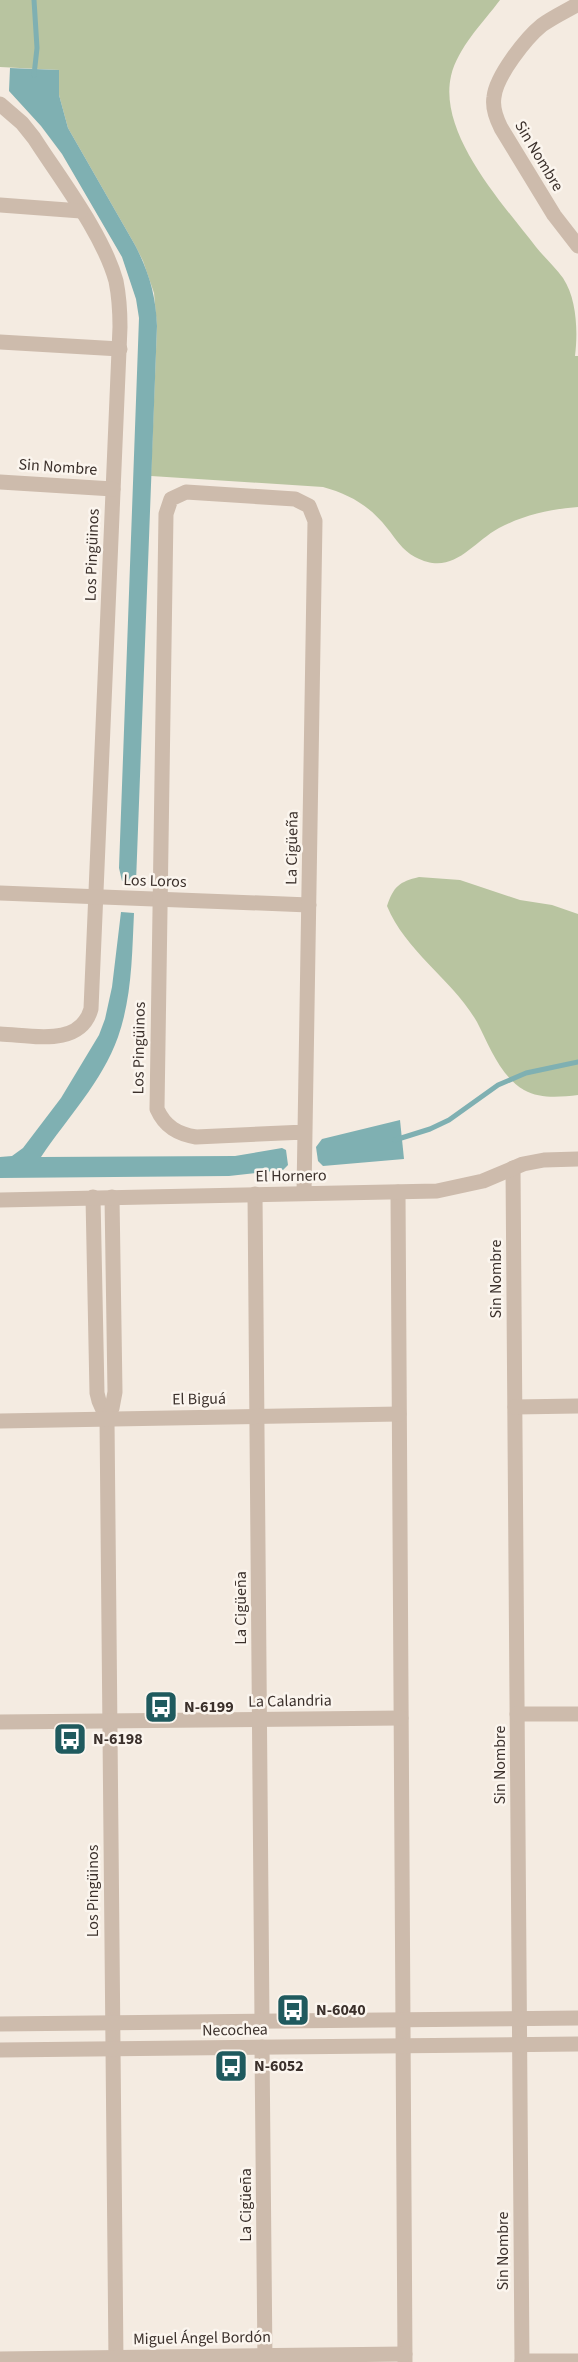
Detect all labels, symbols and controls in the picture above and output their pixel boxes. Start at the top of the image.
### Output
street label: Sin Nombre [509,117,569,196]
street label: Sin Nombre [18,453,98,481]
street label: Los Pingüinos [79,508,105,602]
street label: La Cigüeña [280,811,304,885]
street label: Los Loros [123,869,187,893]
street label: Los Pingüinos [127,1001,151,1095]
street label: El Hornero [255,1164,327,1188]
street label: Sin Nombre [485,1239,507,1318]
street label: El Biguá [172,1388,226,1410]
street label: La Cigüeña [230,1571,252,1645]
bus stop icon: N-6199 [143,1689,179,1725]
street label: La Calandria [248,1689,332,1713]
place label: N-6199 [184,1696,234,1718]
bus stop icon: N-6198 [52,1721,88,1757]
street label: Sin Nombre [489,1725,511,1804]
place label: N-6198 [93,1728,143,1750]
street label: Los Pingüinos [82,1844,104,1937]
bus stop icon: N-6040 [275,1992,311,2028]
place label: N-6040 [316,1999,366,2021]
street label: Necochea [202,2018,268,2042]
bus stop icon: N-6052 [213,2048,249,2084]
place label: N-6052 [254,2055,304,2077]
street label: La Cigüeña [235,2168,257,2242]
street label: Sin Nombre [492,2211,514,2290]
street label: Miguel Ángel Bordón [133,2326,271,2350]

